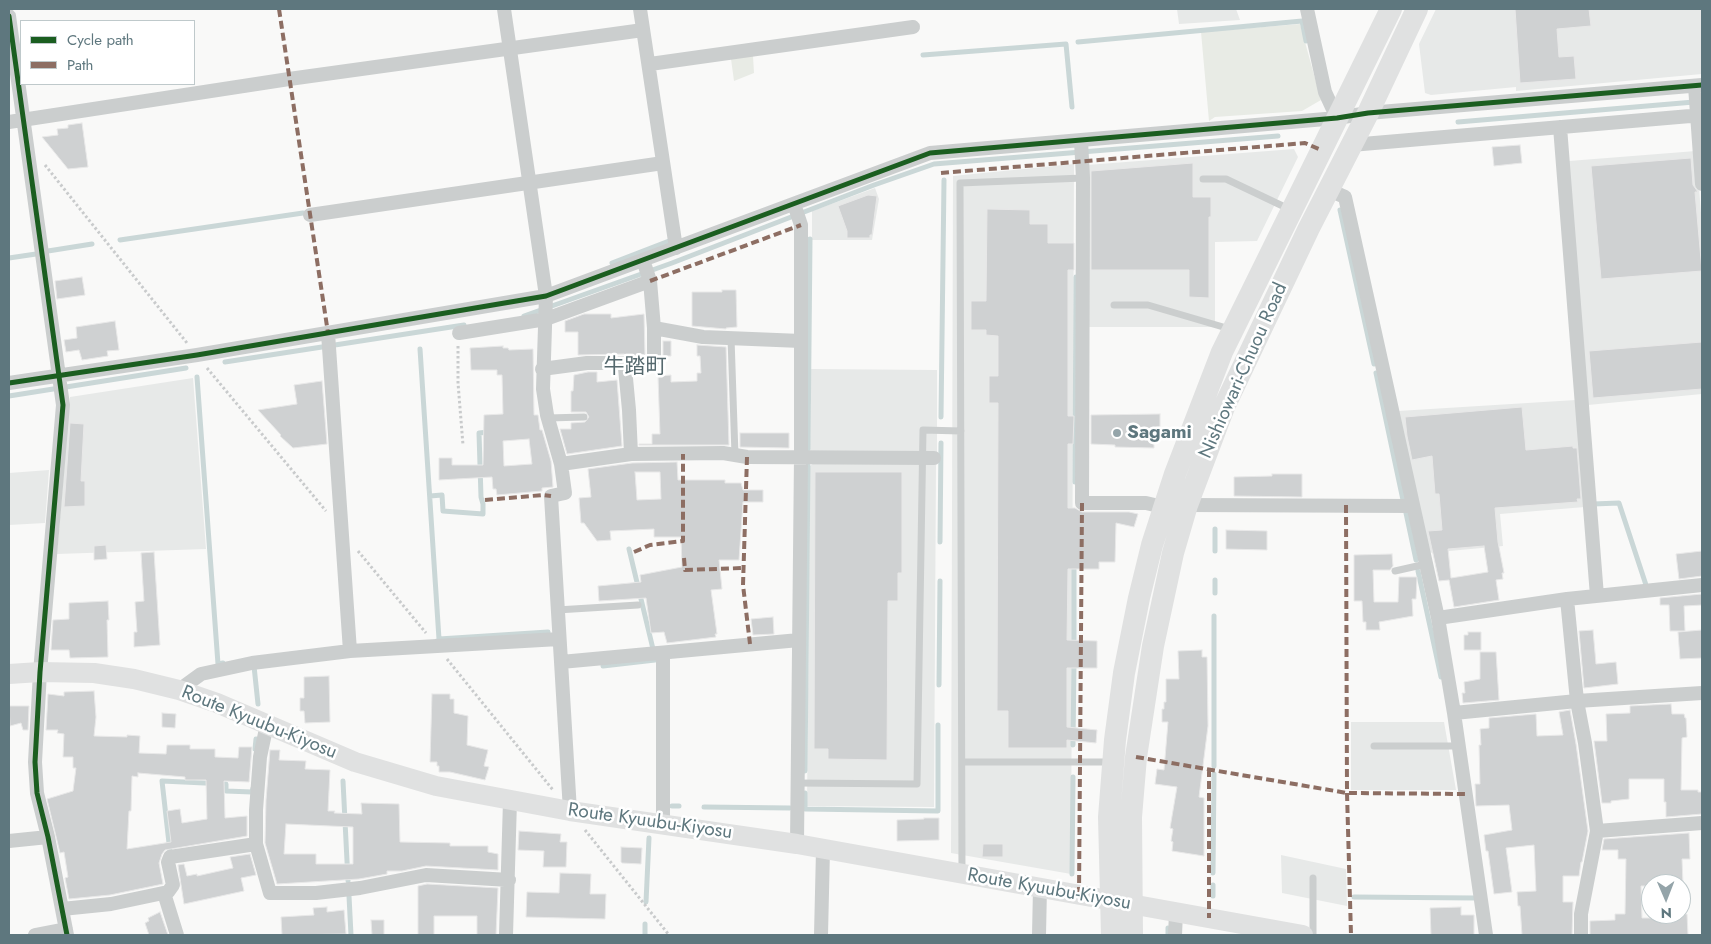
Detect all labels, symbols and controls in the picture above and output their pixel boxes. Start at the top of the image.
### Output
legend [20,20,195,85]
text: Cycle path [67,29,134,51]
text: Path [67,54,93,76]
street label: Nishiowari-Chuou Road [1195,280,1293,462]
district label: 牛踏町 [604,355,666,381]
place label: Sagami [1127,422,1192,444]
marker: Sagami [1111,427,1123,439]
street label: Route Kyuubu-Kiyosu [178,681,340,765]
street label: Route Kyuubu-Kiyosu [566,799,734,845]
street label: Route Kyuubu-Kiyosu [965,864,1133,916]
north arrow [1641,874,1691,924]
text: N [1661,903,1672,923]

